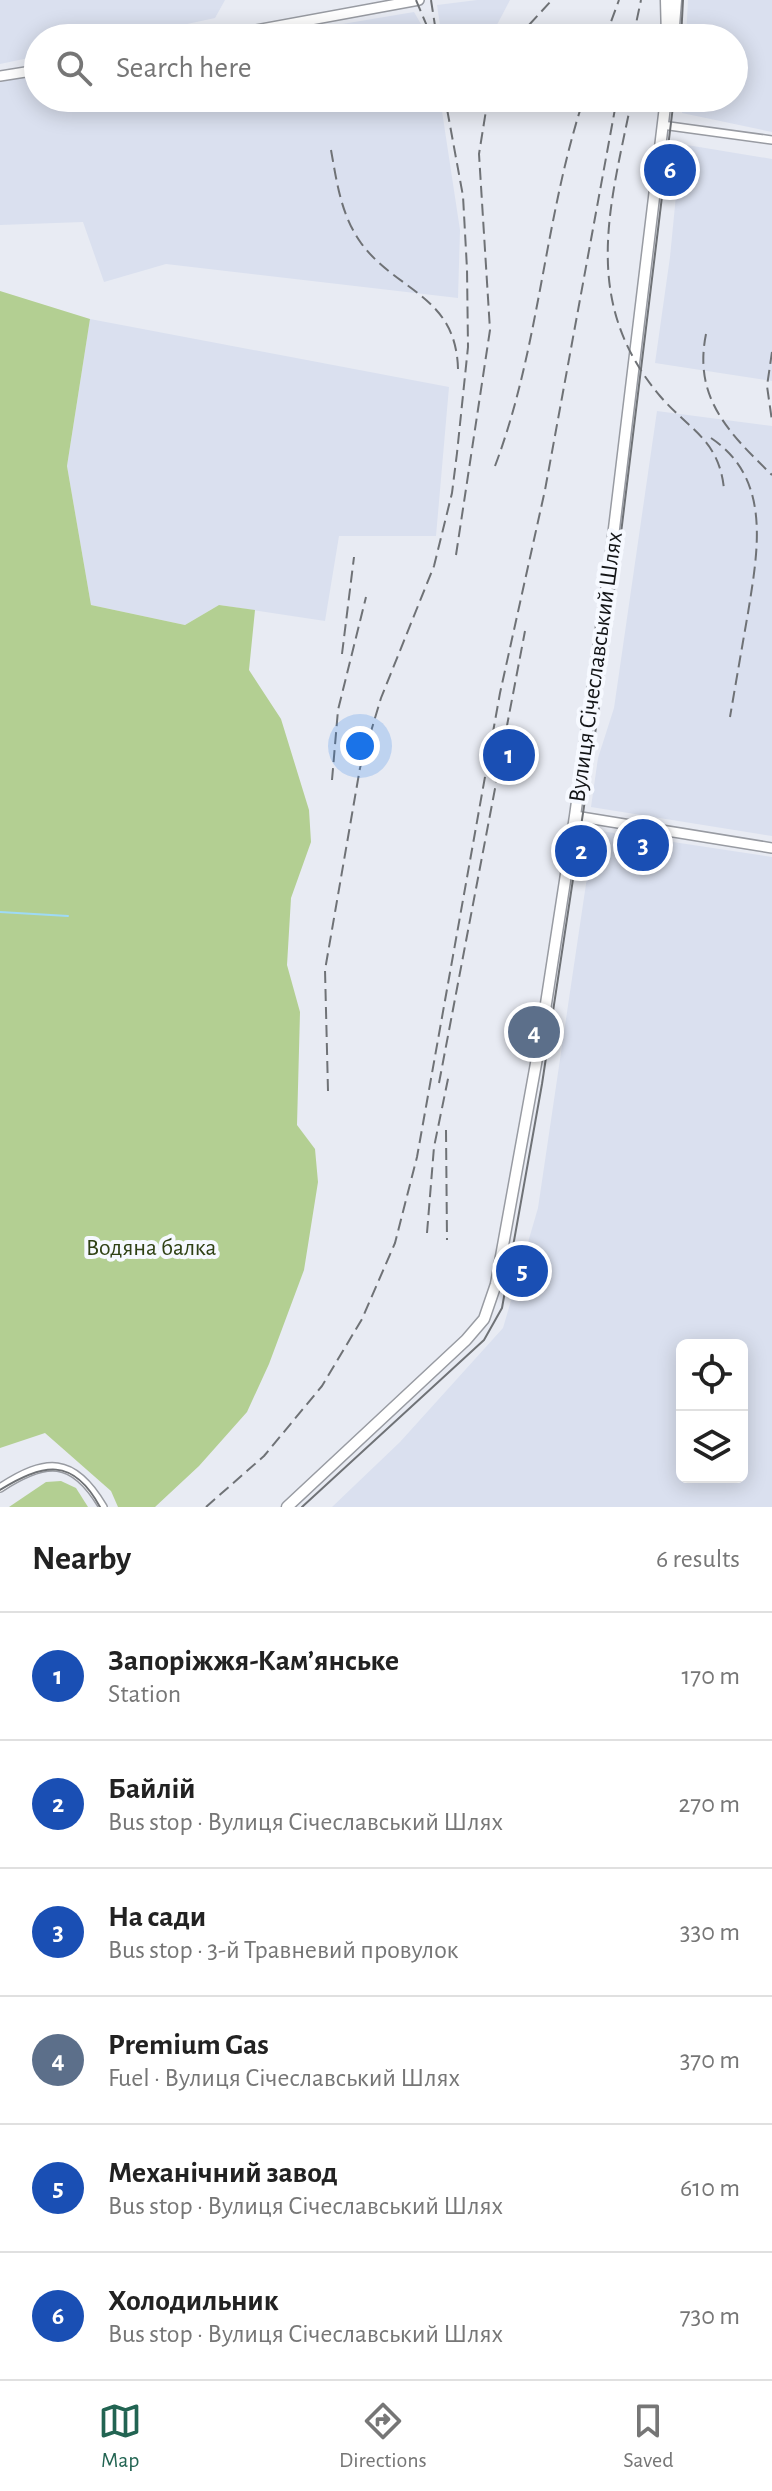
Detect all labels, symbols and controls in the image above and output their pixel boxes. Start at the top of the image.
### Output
search box [24,24,748,112]
icon: search [52,46,96,90]
text: Search here [116,53,252,83]
pin: 6 [644,140,696,200]
street label: Вулиця Січеславський Шлях [565,530,627,804]
pin: 1 [483,725,535,785]
your location [340,726,380,766]
pin: 3 [617,815,669,875]
pin: 2 [555,821,607,881]
pin: 4 [508,1002,560,1062]
park label: Водяна балка [86,1236,216,1260]
pin: 5 [496,1241,548,1301]
map controls [676,1339,748,1483]
button: locate [676,1339,748,1411]
button: layers [676,1411,748,1483]
text: Nearby [32,1542,131,1576]
text: 6 results [656,1546,740,1572]
text: Запоріжжя-Кам’янське [108,1646,399,1676]
text: 1 [53,1663,63,1689]
text: 170 m [681,1663,740,1689]
text: Station [108,1681,181,1707]
text: Байлій [108,1774,196,1804]
text: 2 [52,1791,64,1817]
text: 270 m [679,1791,740,1817]
text: Bus stop · Вулиця Січеславський Шлях [108,1809,503,1835]
text: На сади [108,1902,206,1932]
text: 3 [52,1919,64,1945]
text: 330 m [680,1919,740,1945]
text: Bus stop · 3-й Травневий провулок [108,1937,458,1963]
text: Premium Gas [108,2030,269,2060]
text: 4 [51,2047,65,2073]
text: 370 m [680,2047,740,2073]
text: Fuel · Вулиця Січеславський Шлях [108,2065,460,2091]
text: Механічний завод [108,2158,338,2188]
text: 5 [52,2175,64,2201]
text: 610 m [680,2175,740,2201]
text: Bus stop · Вулиця Січеславський Шлях [108,2193,503,2219]
text: Холодильник [108,2286,279,2316]
text: 6 [52,2303,64,2329]
text: 730 m [680,2303,740,2329]
text: Bus stop · Вулиця Січеславський Шлях [108,2321,503,2347]
tab: Map [98,2399,142,2473]
tab: Directions [339,2399,427,2473]
tab: Saved [623,2399,674,2473]

